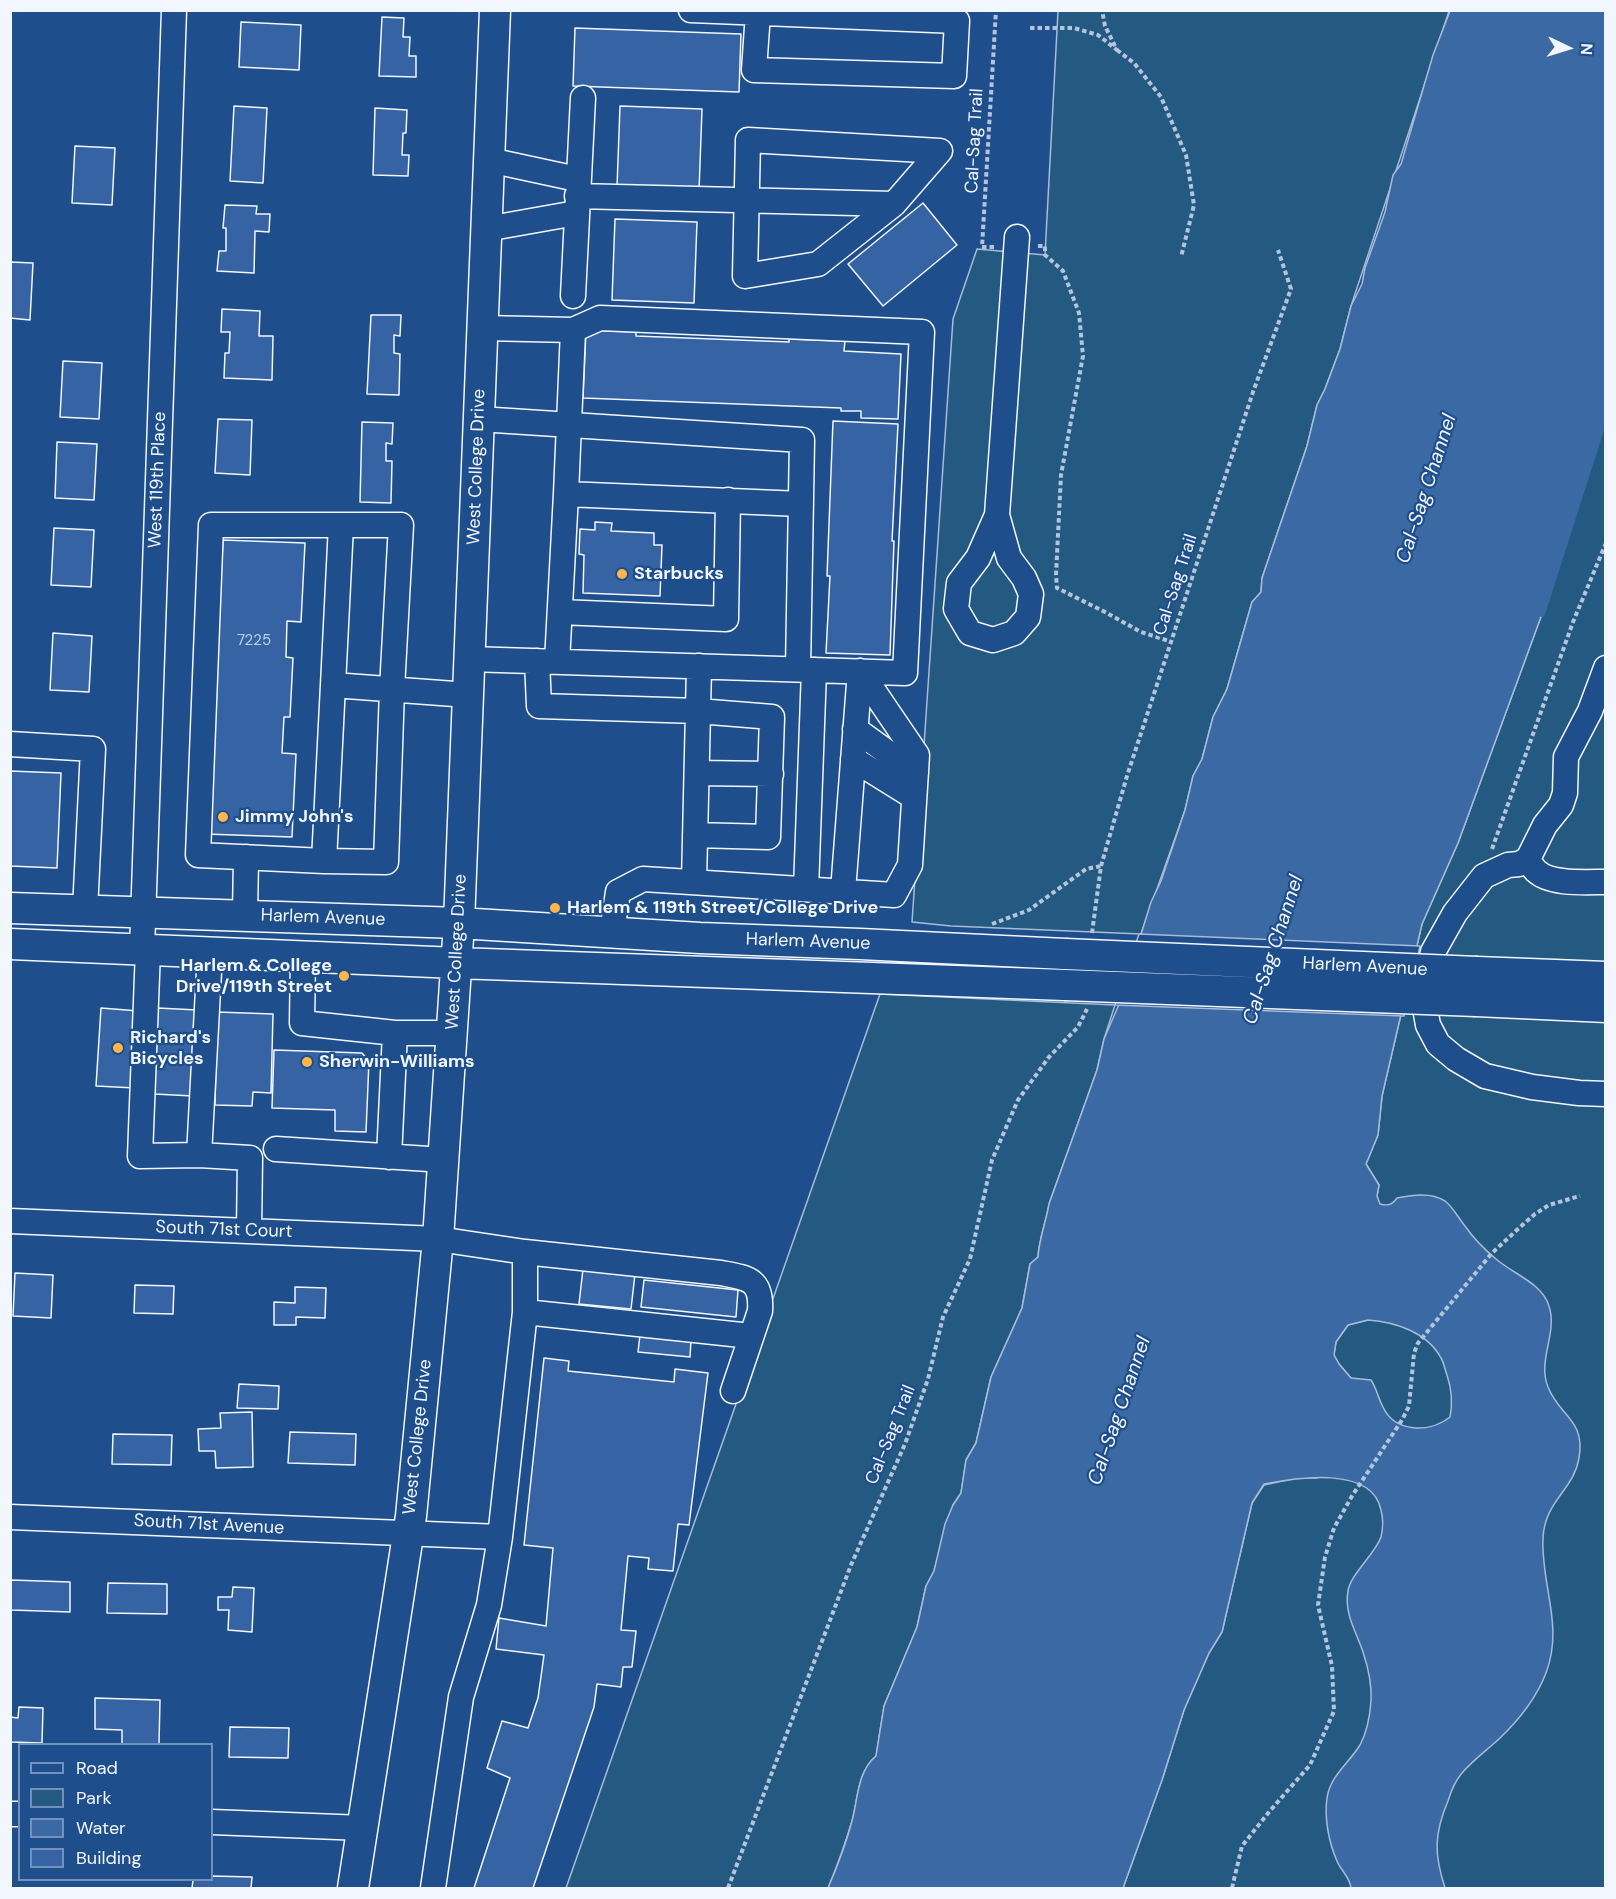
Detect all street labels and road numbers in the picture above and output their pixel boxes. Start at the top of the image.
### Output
street label: Cal-Sag Trail [961,88,989,194]
street label: West College Drive [463,389,491,545]
street label: West 119th Place [145,411,171,549]
street label: Cal-Sag Trail [1149,532,1203,638]
street label: West College Drive [442,873,472,1031]
street label: Harlem Avenue [260,905,386,931]
street label: Harlem Avenue [745,929,871,955]
street label: Harlem Avenue [1302,953,1428,981]
street label: South 71st Court [155,1217,293,1243]
street label: West College Drive [399,1358,437,1516]
street label: Cal-Sag Trail [861,1382,921,1488]
street label: South 71st Avenue [133,1510,285,1540]

